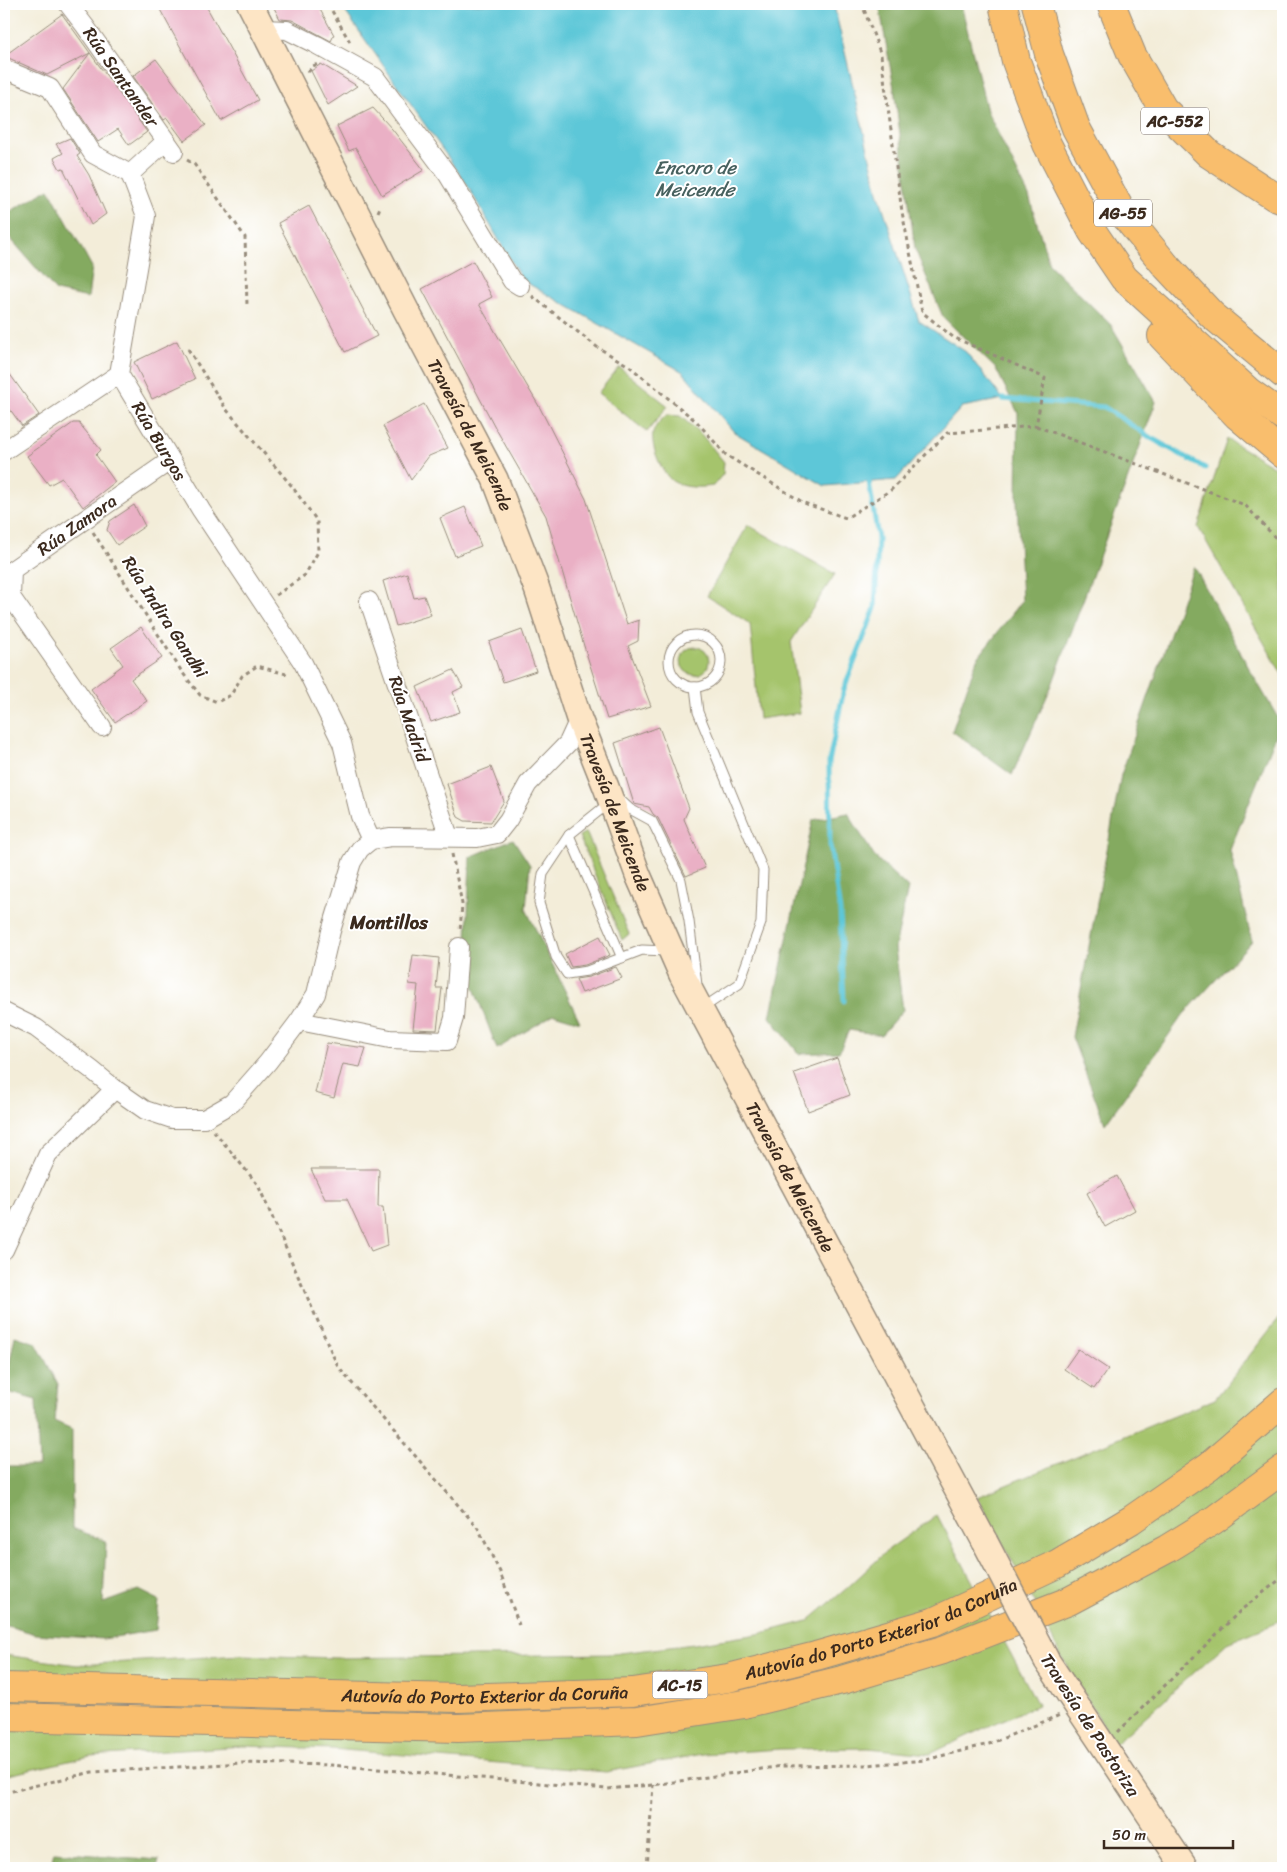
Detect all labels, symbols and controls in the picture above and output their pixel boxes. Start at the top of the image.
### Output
street label: Rúa Santander [74,20,169,135]
road number: AC-552 [1141,108,1209,134]
water label: Encoro de Meicende [654,151,738,206]
road number: AG-55 [1094,200,1152,227]
street label: Travesía de Meicende [418,353,522,516]
street label: Rúa Burgos [123,395,196,488]
street label: Rúa Zamora [30,486,124,564]
street label: Rúa Indira Gandhi [113,549,217,685]
street label: Rúa Madrid [379,671,439,768]
street label: Travesía de Meicende [570,728,660,897]
district label: Montillos [349,906,429,939]
street label: Travesía de Meicende [736,1096,844,1259]
street label: Autovía do Porto Exterior da Coruña [740,1569,1023,1690]
street label: Travesía de Pastoriza [1031,1647,1149,1804]
road number: AC-15 [652,1672,708,1698]
street label: Autovía do Porto Exterior da Coruña [340,1676,629,1714]
scale bar [1104,1817,1233,1849]
text: 50 m [1112,1822,1147,1848]

